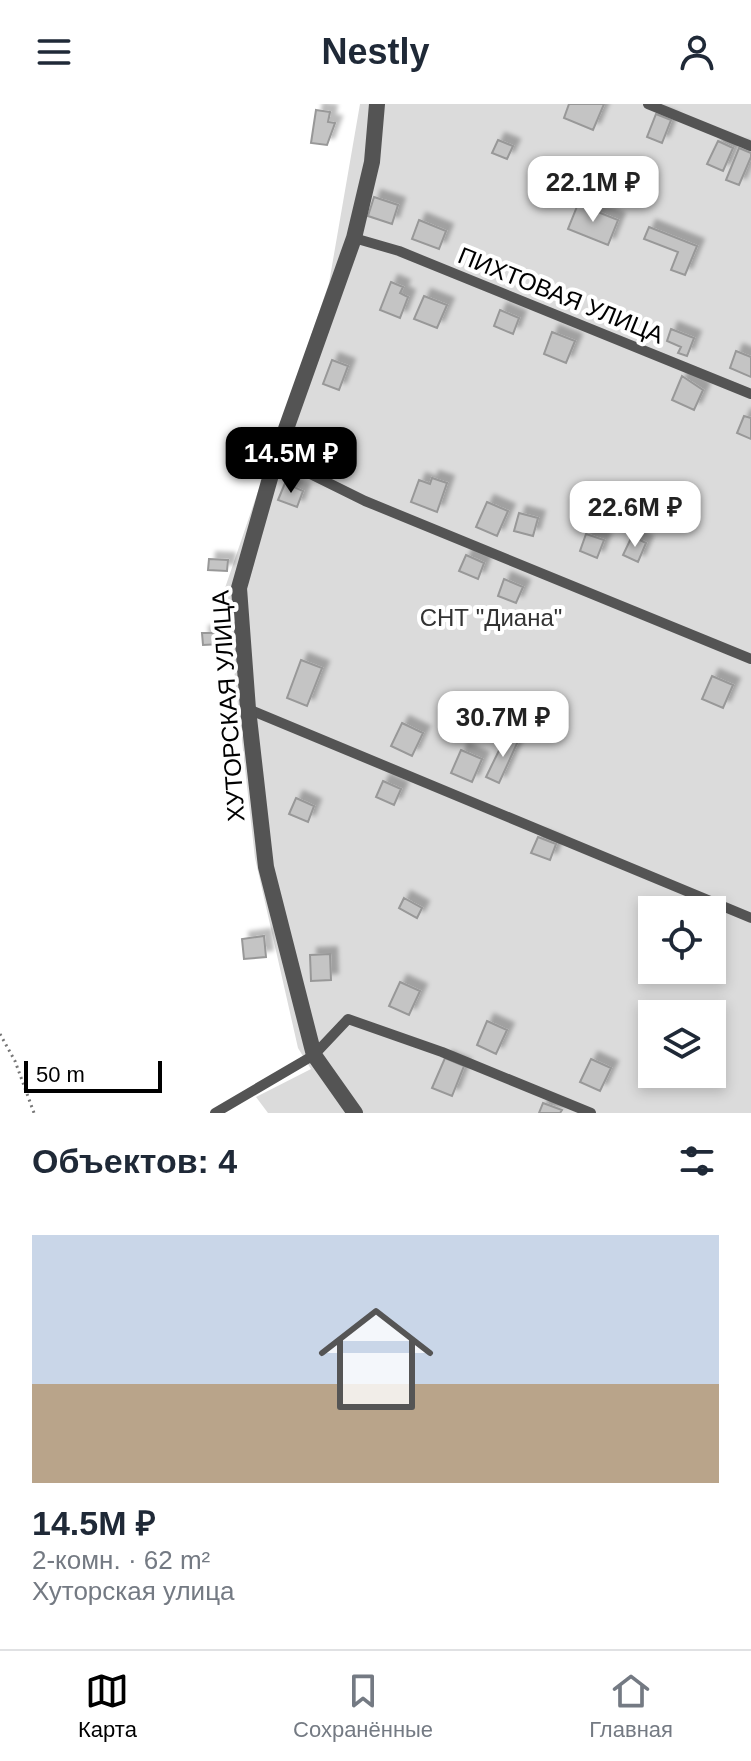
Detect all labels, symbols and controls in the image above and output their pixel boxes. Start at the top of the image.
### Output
icon: menu [32,30,76,74]
icon: person [675,30,719,74]
text: Nestly [321,31,430,72]
pin: 22.1M ₽ [519,156,667,224]
text: 22.1M ₽ [546,167,640,197]
street label: ПИХТОВАЯ УЛИЦА [454,241,668,349]
pin: 14.5M ₽ [217,427,365,495]
text: 14.5M ₽ [244,438,338,468]
pin: 22.6M ₽ [561,481,709,549]
text: 22.6M ₽ [588,492,682,522]
street label: ХУТОРСКАЯ УЛИЦА [206,589,250,823]
park label: СНТ "Диана" [420,604,562,631]
pin: 30.7M ₽ [429,691,577,759]
text: 30.7M ₽ [456,702,550,732]
map controls [638,896,726,1088]
button: locate [638,896,726,984]
button: layers [638,1000,726,1088]
scale bar [24,1057,162,1093]
text: 50 m [36,1062,85,1087]
icon: filters [675,1139,719,1183]
text: Объектов: 4 [32,1142,237,1180]
icon: home [304,1287,448,1431]
text: 14.5M ₽ [32,1504,156,1542]
text: 2-комн. · 62 m² [32,1545,210,1575]
text: Хуторская улица [32,1576,235,1606]
tab: Карта [78,1669,137,1743]
tab: Сохранённые [293,1669,433,1743]
tab: Главная [589,1669,673,1743]

